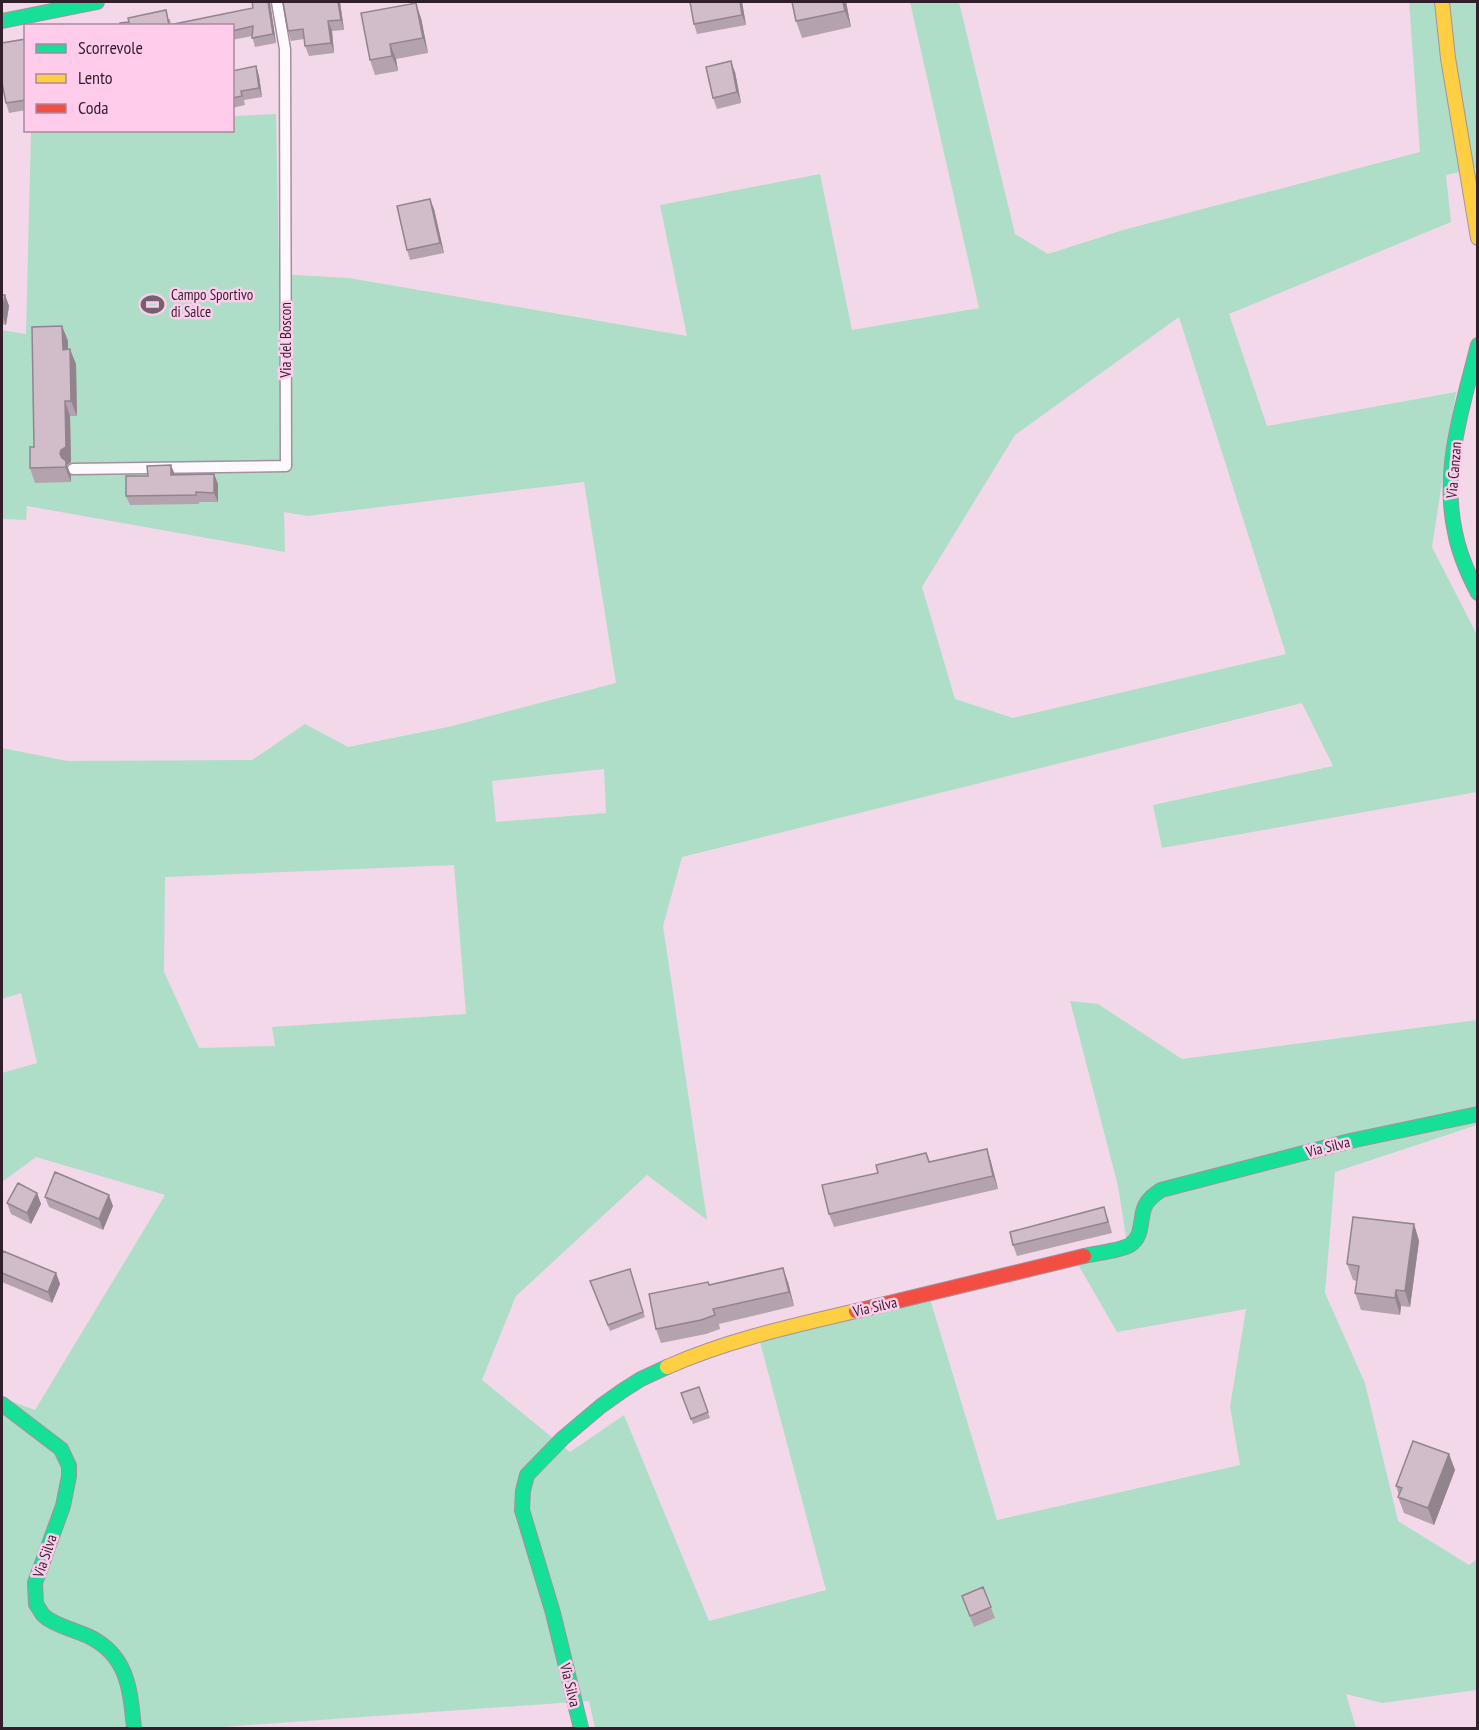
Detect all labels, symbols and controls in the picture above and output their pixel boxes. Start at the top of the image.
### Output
legend [24,24,234,132]
text: Scorrevole [78,36,143,59]
text: Lento [78,66,113,89]
text: Coda [78,96,109,119]
place label: Campo Sportivo di Salce [171,285,253,321]
sports icon: Campo Sportivo di Salce [140,291,166,317]
street label: Via del Boscon [276,302,295,379]
street label: Via Canzan [1441,441,1465,500]
street label: Via Silva [1303,1132,1352,1161]
street label: Via Silva [850,1292,899,1321]
street label: Via Silva [28,1532,61,1581]
street label: Via Silva [556,1660,585,1709]

